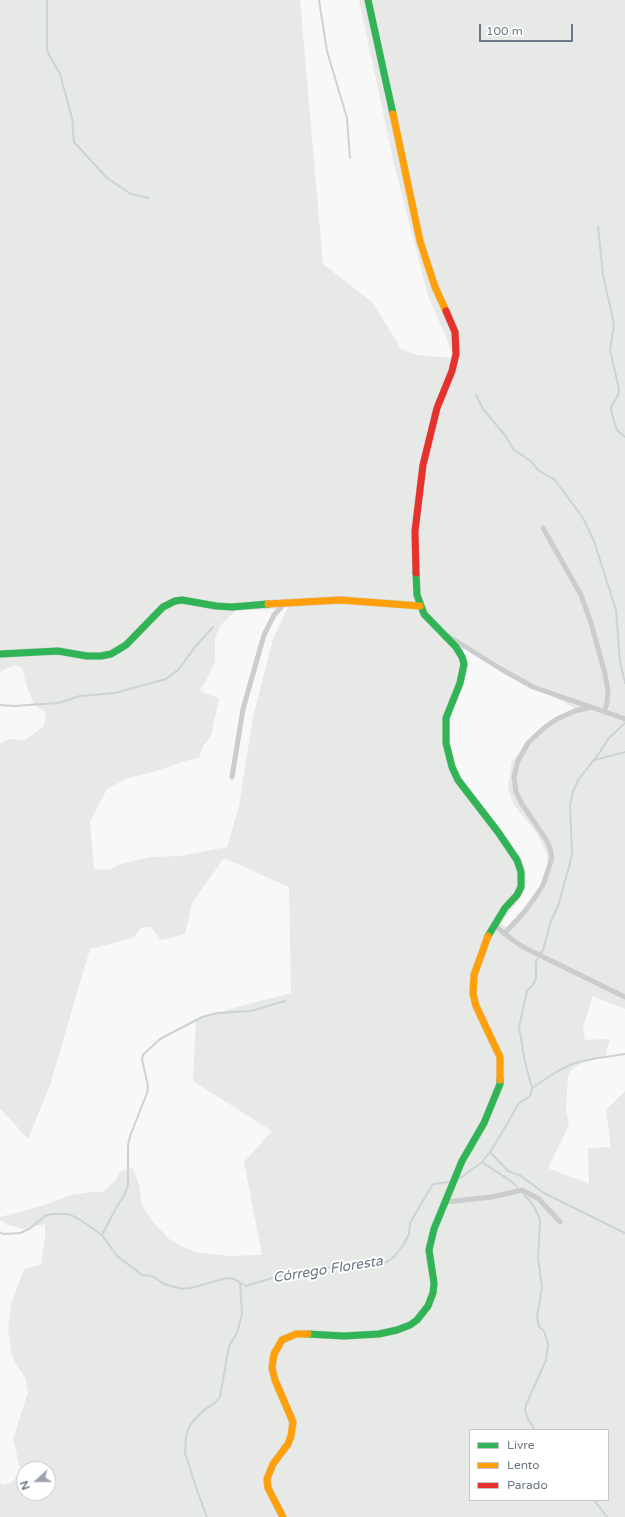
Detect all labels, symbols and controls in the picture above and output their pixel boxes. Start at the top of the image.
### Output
scale bar [481,16,575,42]
text: 100 m [486,24,523,38]
water label: Córrego Floresta [272,1253,384,1287]
legend [469,1429,609,1501]
text: Livre [507,1438,534,1452]
text: Lento [507,1458,540,1472]
north arrow [16,1461,56,1501]
text: Parado [507,1478,548,1492]
text: N [18,1479,33,1492]

